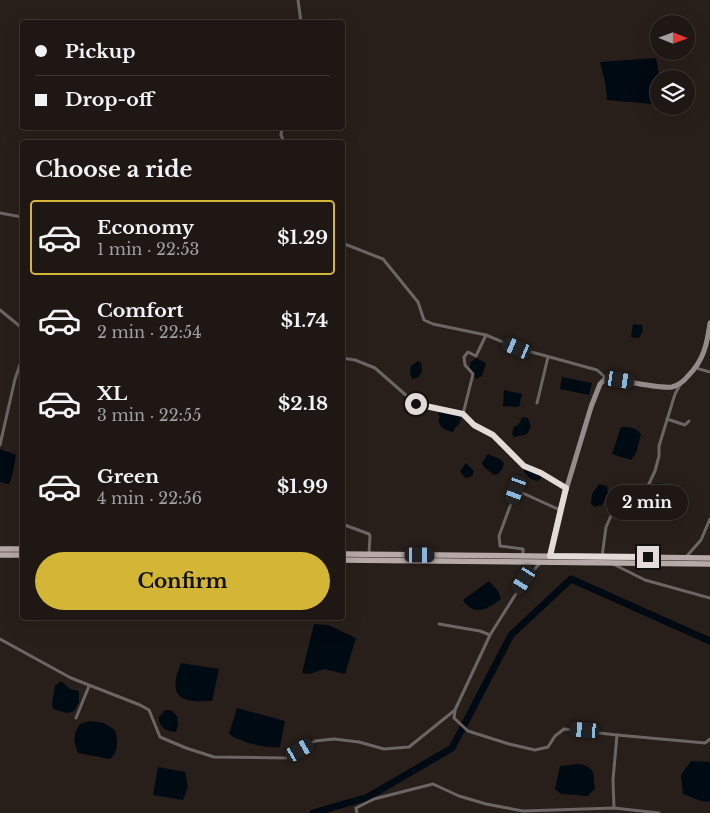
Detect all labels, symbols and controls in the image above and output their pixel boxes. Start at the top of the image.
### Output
north arrow [650,15,695,60]
map controls [650,15,695,115]
text: Pickup [65,40,136,63]
button: layers [650,70,695,115]
text: Drop-off [65,88,154,111]
text: Choose a ride [35,156,192,183]
icon: car [37,215,82,260]
text: Economy [97,216,194,239]
text: $1.29 [277,226,328,249]
text: 1 min · 22:53 [97,239,199,259]
icon: car [37,298,82,343]
text: Comfort [97,299,184,322]
text: $1.74 [281,309,328,332]
text: 2 min · 22:54 [97,322,202,342]
car [500,335,533,361]
car [604,370,635,390]
icon: car [37,381,82,426]
text: XL [97,382,127,405]
text: $2.18 [278,392,328,415]
route start [405,393,427,415]
text: 3 min · 22:55 [97,405,201,425]
icon: car [37,464,82,509]
text: Green [97,465,159,488]
car [503,473,528,507]
text: $1.99 [277,475,328,498]
callout: 2 min [607,484,689,520]
text: 4 min · 22:56 [97,488,202,508]
text: 2 min [622,492,672,512]
route end [637,546,659,568]
car [405,548,435,563]
button: Confirm [35,552,330,610]
car [509,563,538,597]
car [569,721,600,739]
car [283,736,316,764]

